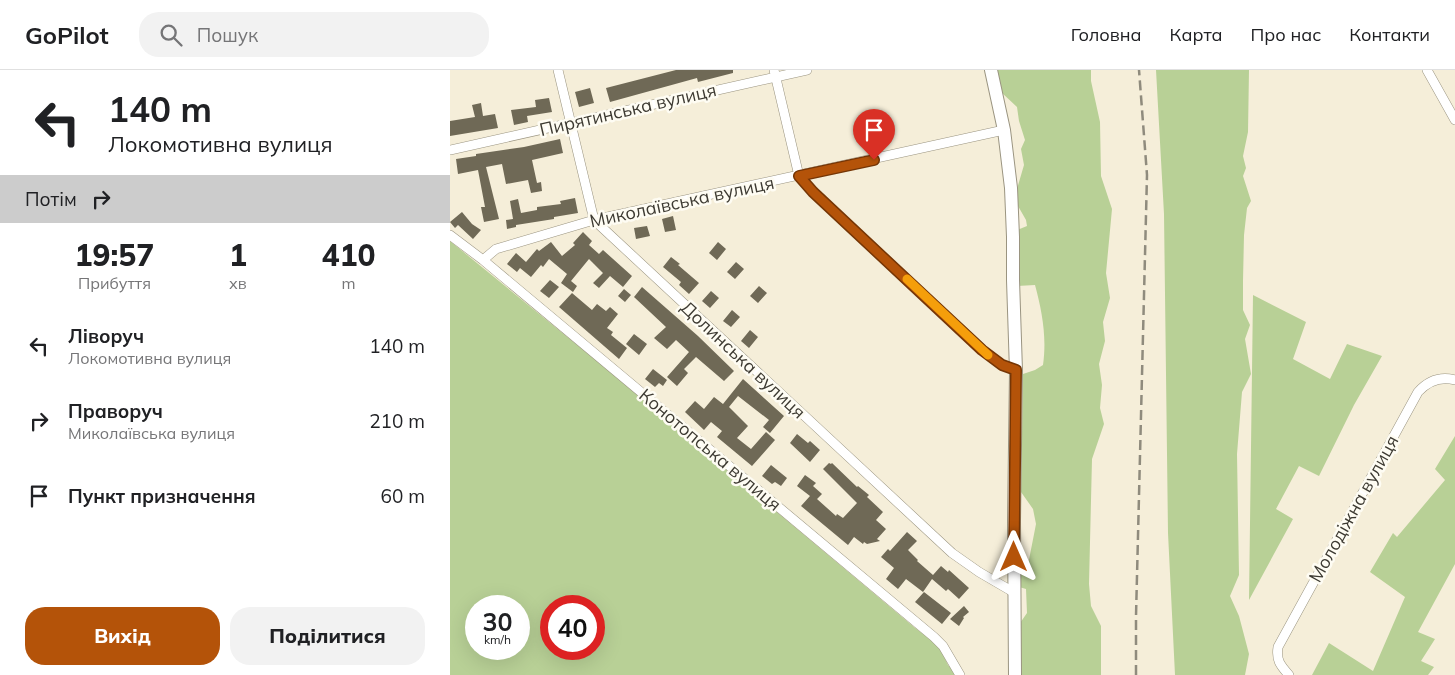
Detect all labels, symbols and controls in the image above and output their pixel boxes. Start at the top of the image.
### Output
search box [139,12,489,57]
text: GoPilot [25,20,109,50]
icon: search [157,21,185,49]
text: Пошук [197,23,258,47]
text: Головна [1071,23,1142,46]
text: Карта [1170,23,1223,46]
text: Про нас [1251,23,1321,46]
text: Контакти [1349,23,1430,46]
street label: Пирятинська вулиця [537,78,719,141]
text: 140 m [108,87,212,131]
icon: left [25,90,90,155]
pin [853,109,895,160]
icon: arrive [860,116,888,144]
text: Локомотивна вулиця [108,130,333,158]
street label: Миколаївська вулиця [588,171,776,232]
icon: right [87,185,115,213]
text: Потім [25,187,77,211]
text: 19:57 [75,236,154,274]
text: 1 [229,236,247,274]
text: 410 [321,236,375,274]
text: Прибуття [78,273,151,293]
text: хв [229,273,247,293]
text: m [341,273,355,293]
street label: Долинська вулиця [676,296,811,423]
text: Ліворуч [68,324,144,348]
icon: left [25,332,53,360]
text: 140 m [369,334,425,358]
text: Локомотивна вулиця [68,348,231,368]
street label: Конотопська вулиця [635,383,786,516]
text: Праворуч [68,399,163,423]
icon: right [25,407,53,435]
text: 210 m [369,409,425,433]
text: Миколаївська вулиця [68,423,235,443]
street label: Молодіжна вулиця [1304,431,1404,586]
icon: arrive [25,482,53,510]
text: Пункт призначення [68,484,256,508]
text: 60 m [381,484,425,508]
position arrow [987,530,1039,582]
speed limit sign: 40 [540,595,605,660]
text: 30 [482,606,513,637]
button: Вихід [25,607,220,665]
button: Поділитися [230,607,425,665]
text: km/h [484,632,511,647]

